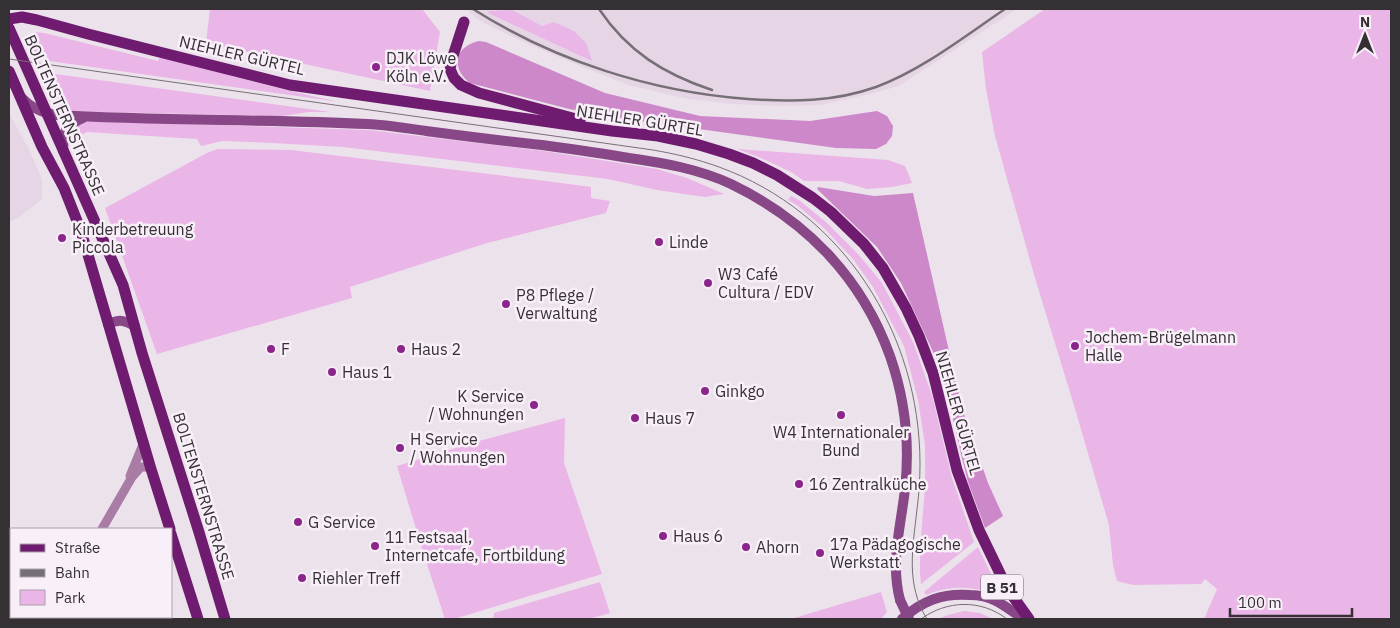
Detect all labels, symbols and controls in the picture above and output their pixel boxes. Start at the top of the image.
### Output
north arrow [1340,10,1390,60]
text: N [1360,13,1370,31]
street label: BOLTENSTERNSTRASSE [20,31,110,199]
street label: NIEHLER GÜRTEL [177,31,307,79]
place label: DJK Löwe Köln e.V. [386,48,457,86]
marker: DJK Löwe Köln e.V. [370,61,382,73]
street label: NIEHLER GÜRTEL [575,100,705,140]
place label: Kinderbetreuung Piccola [72,219,194,257]
marker: Kinderbetreuung Piccola [56,232,68,244]
place label: Linde [669,232,708,252]
marker: Linde [653,236,665,248]
place label: W3 Café Cultura / EDV [718,264,814,302]
marker: W3 Café Cultura / EDV [702,277,714,289]
place label: P8 Pflege / Verwaltung [516,285,598,323]
marker: P8 Pflege / Verwaltung [500,298,512,310]
place label: Jochem-Brügelmann Halle [1085,327,1236,365]
place label: F [281,339,290,359]
place label: Haus 2 [411,339,461,359]
marker: Jochem-Brügelmann Halle [1069,340,1081,352]
marker: F [265,343,277,355]
marker: Haus 2 [395,343,407,355]
street label: NIEHLER GÜRTEL [932,349,986,477]
place label: Haus 1 [342,362,392,382]
marker: Haus 1 [326,366,338,378]
place label: Ginkgo [715,381,765,401]
marker: Ginkgo [699,385,711,397]
place label: K Service / Wohnungen [429,386,524,424]
marker: K Service / Wohnungen [528,399,540,411]
place label: Haus 7 [645,408,695,428]
marker: W4 Internationaler Bund [835,409,847,421]
street label: BOLTENSTERNSTRASSE [169,410,239,582]
marker: Haus 7 [629,412,641,424]
place label: W4 Internationaler Bund [773,422,909,460]
place label: H Service / Wohnungen [410,429,505,467]
marker: H Service / Wohnungen [394,442,406,454]
place label: 16 Zentralküche [809,474,927,494]
marker: 16 Zentralküche [793,478,805,490]
place label: G Service [308,512,376,532]
marker: G Service [292,516,304,528]
place label: Haus 6 [673,526,723,546]
place label: 11 Festsaal, Internetcafe, Fortbildung [385,527,566,565]
legend [10,528,172,618]
marker: Haus 6 [657,530,669,542]
place label: 17a Pädagogische Werkstatt [830,534,961,572]
place label: Ahorn [756,537,799,557]
text: Straße [55,538,100,557]
marker: 11 Festsaal, Internetcafe, Fortbildung [369,540,381,552]
marker: Ahorn [740,541,752,553]
marker: 17a Pädagogische Werkstatt [814,547,826,559]
text: Bahn [55,563,90,582]
place label: Riehler Treff [312,568,400,588]
marker: Riehler Treff [296,572,308,584]
road number: B 51 [981,574,1023,600]
scale bar [1230,586,1352,618]
text: Park [55,588,85,607]
text: 100 m [1238,593,1282,612]

